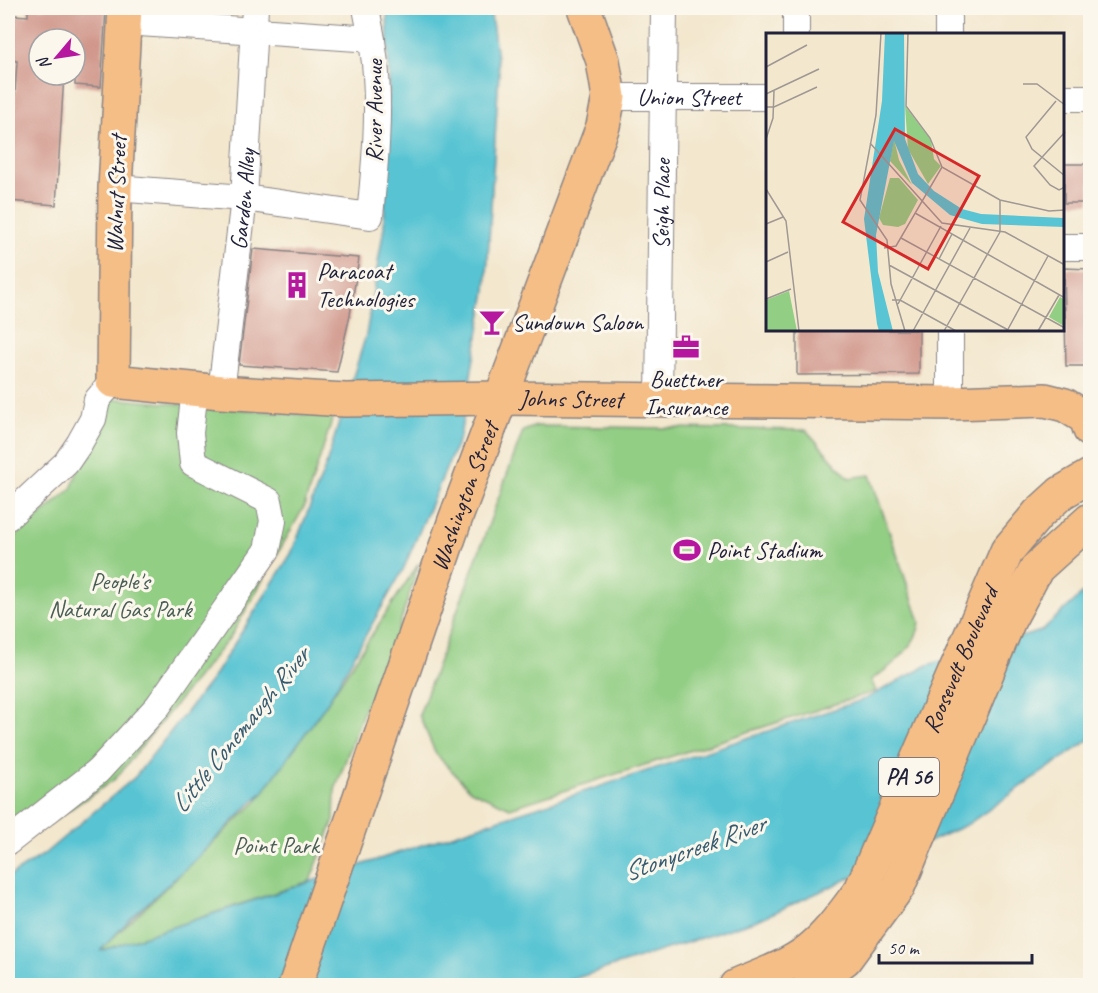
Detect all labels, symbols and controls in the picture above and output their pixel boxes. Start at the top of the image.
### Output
north arrow [27,27,87,87]
inset map [766,33,1065,332]
text: N [32,52,56,73]
street label: River Avenue [359,57,389,162]
street label: Union Street [637,82,743,112]
street label: Walnut Street [99,132,133,253]
street label: Garden Alley [223,146,262,251]
street label: Seigh Place [646,156,677,249]
place label: Paracoat Technologies [317,256,416,314]
building icon: Paracoat Technologies [282,270,312,300]
bar icon: Sundown Saloon [477,307,507,337]
place label: Sundown Saloon [512,307,644,337]
office icon: Buettner Insurance [671,332,701,362]
place label: Buettner Insurance [645,364,729,422]
street label: Johns Street [518,383,626,414]
street label: Washington Street [424,415,506,575]
sports icon: Point Stadium [672,535,702,565]
place label: Point Stadium [707,535,823,565]
park label: People's Natural Gas Park [48,566,194,624]
street label: Roosevelt Boulevard [915,579,1006,738]
water label: Little Conemaugh River [163,637,320,819]
road number: PA 56 [879,758,939,796]
water label: Stonycreek River [619,806,773,889]
park label: Point Park [233,830,321,860]
scale bar [879,927,1032,965]
text: 50 m [888,937,921,959]

